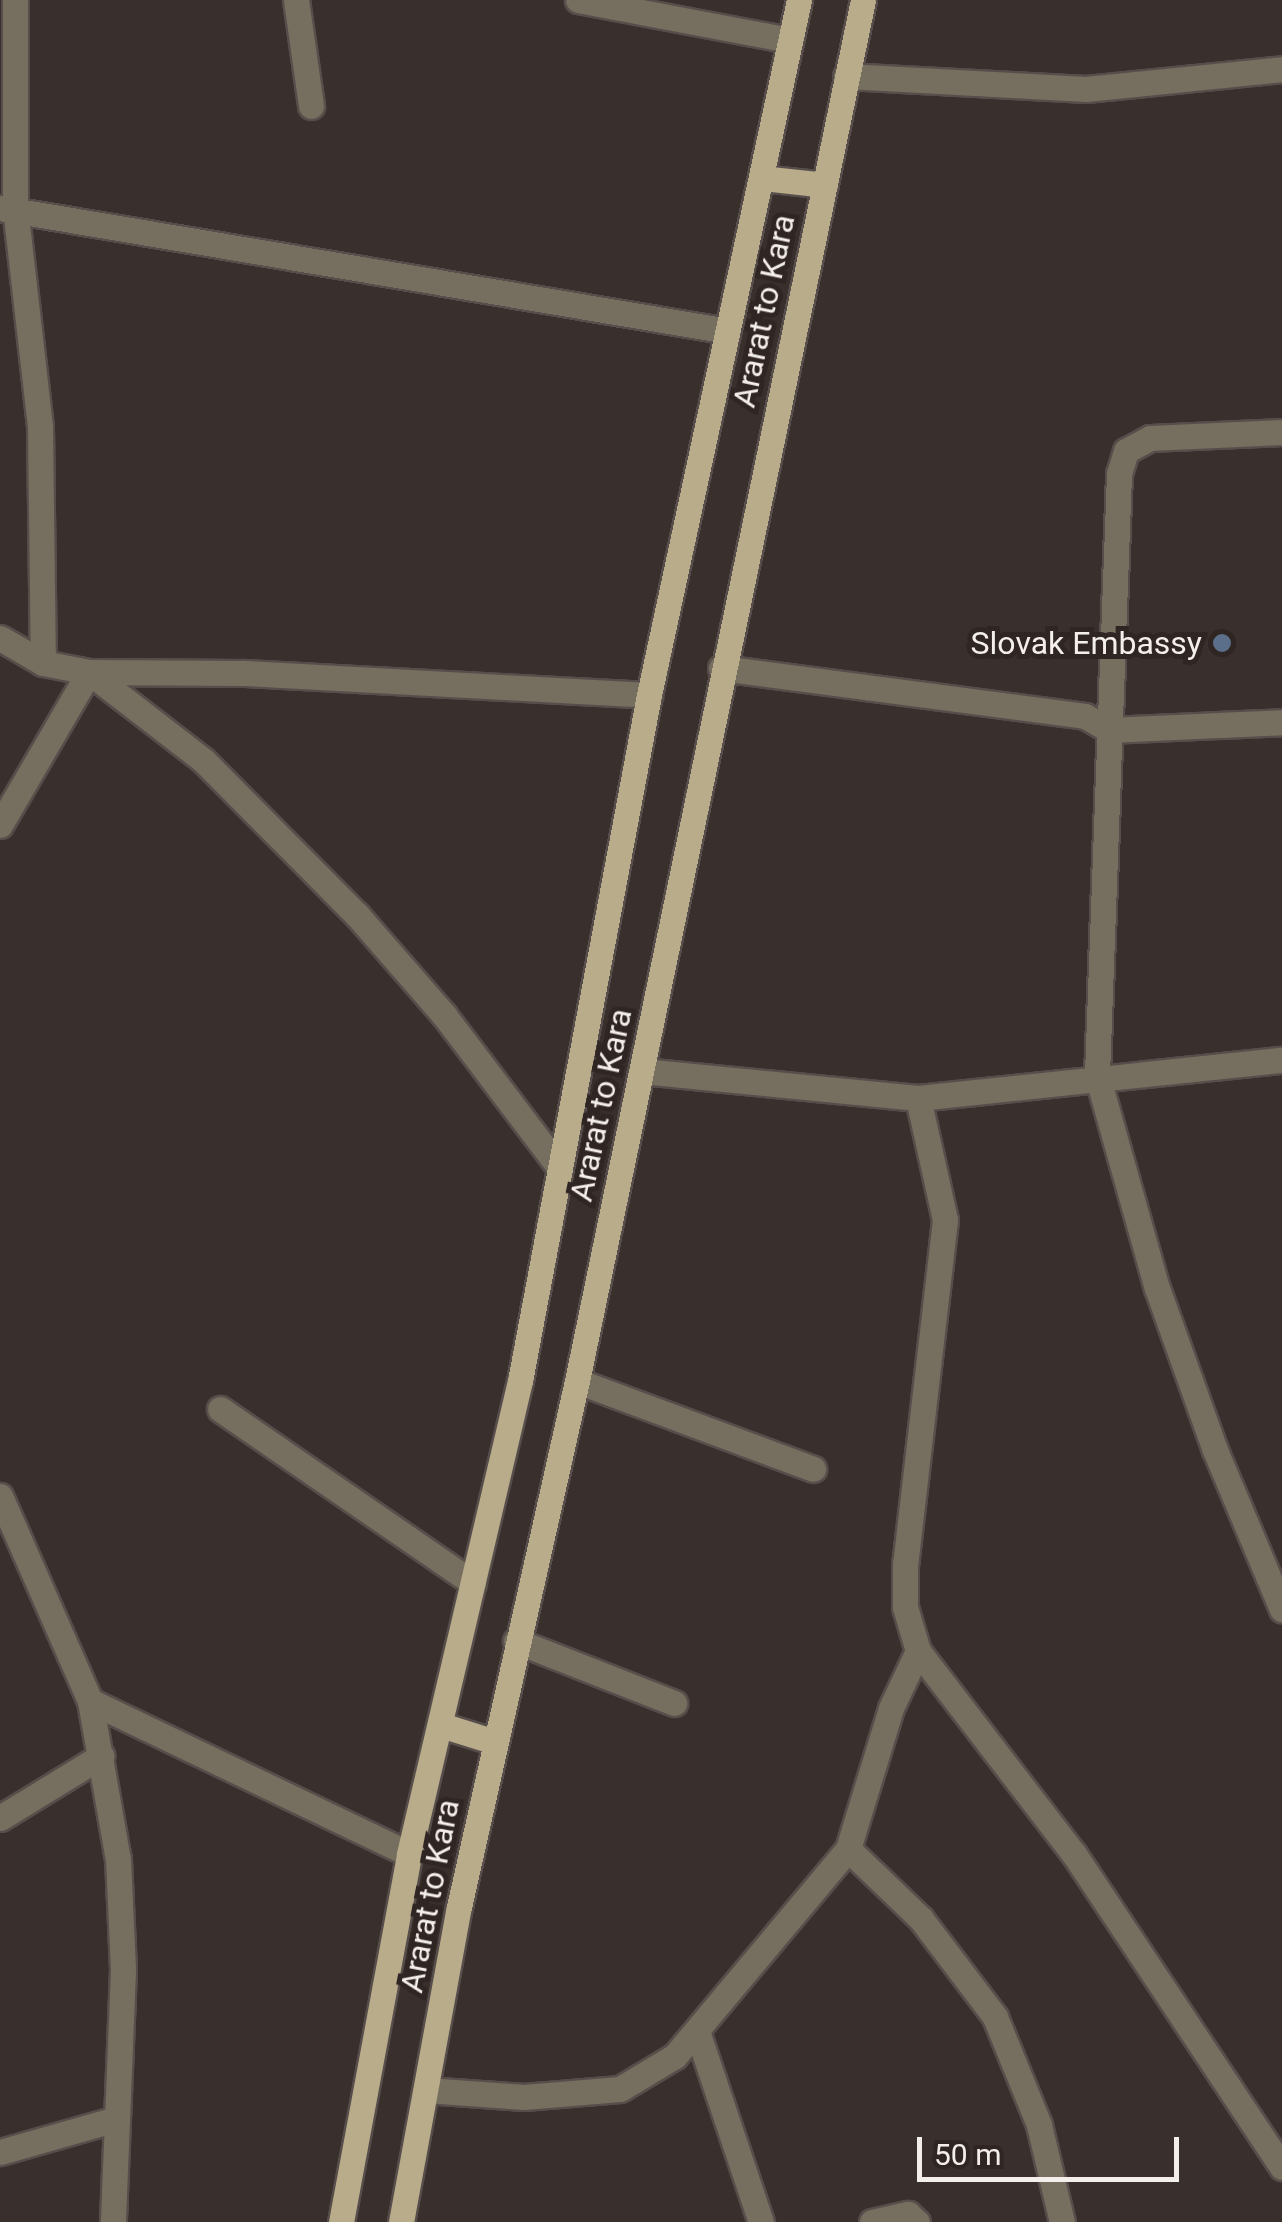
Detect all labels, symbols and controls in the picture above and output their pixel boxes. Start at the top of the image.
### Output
street label: Ararat to Kara [725,211,803,411]
place label: Slovak Embassy [971,624,1202,662]
marker: Slovak Embassy [1211,632,1233,654]
street label: Ararat to Kara [562,1005,640,1205]
street label: Ararat to Kara [392,1796,468,1996]
scale bar [922,2117,1184,2179]
text: 50 m [934,2137,1001,2172]

